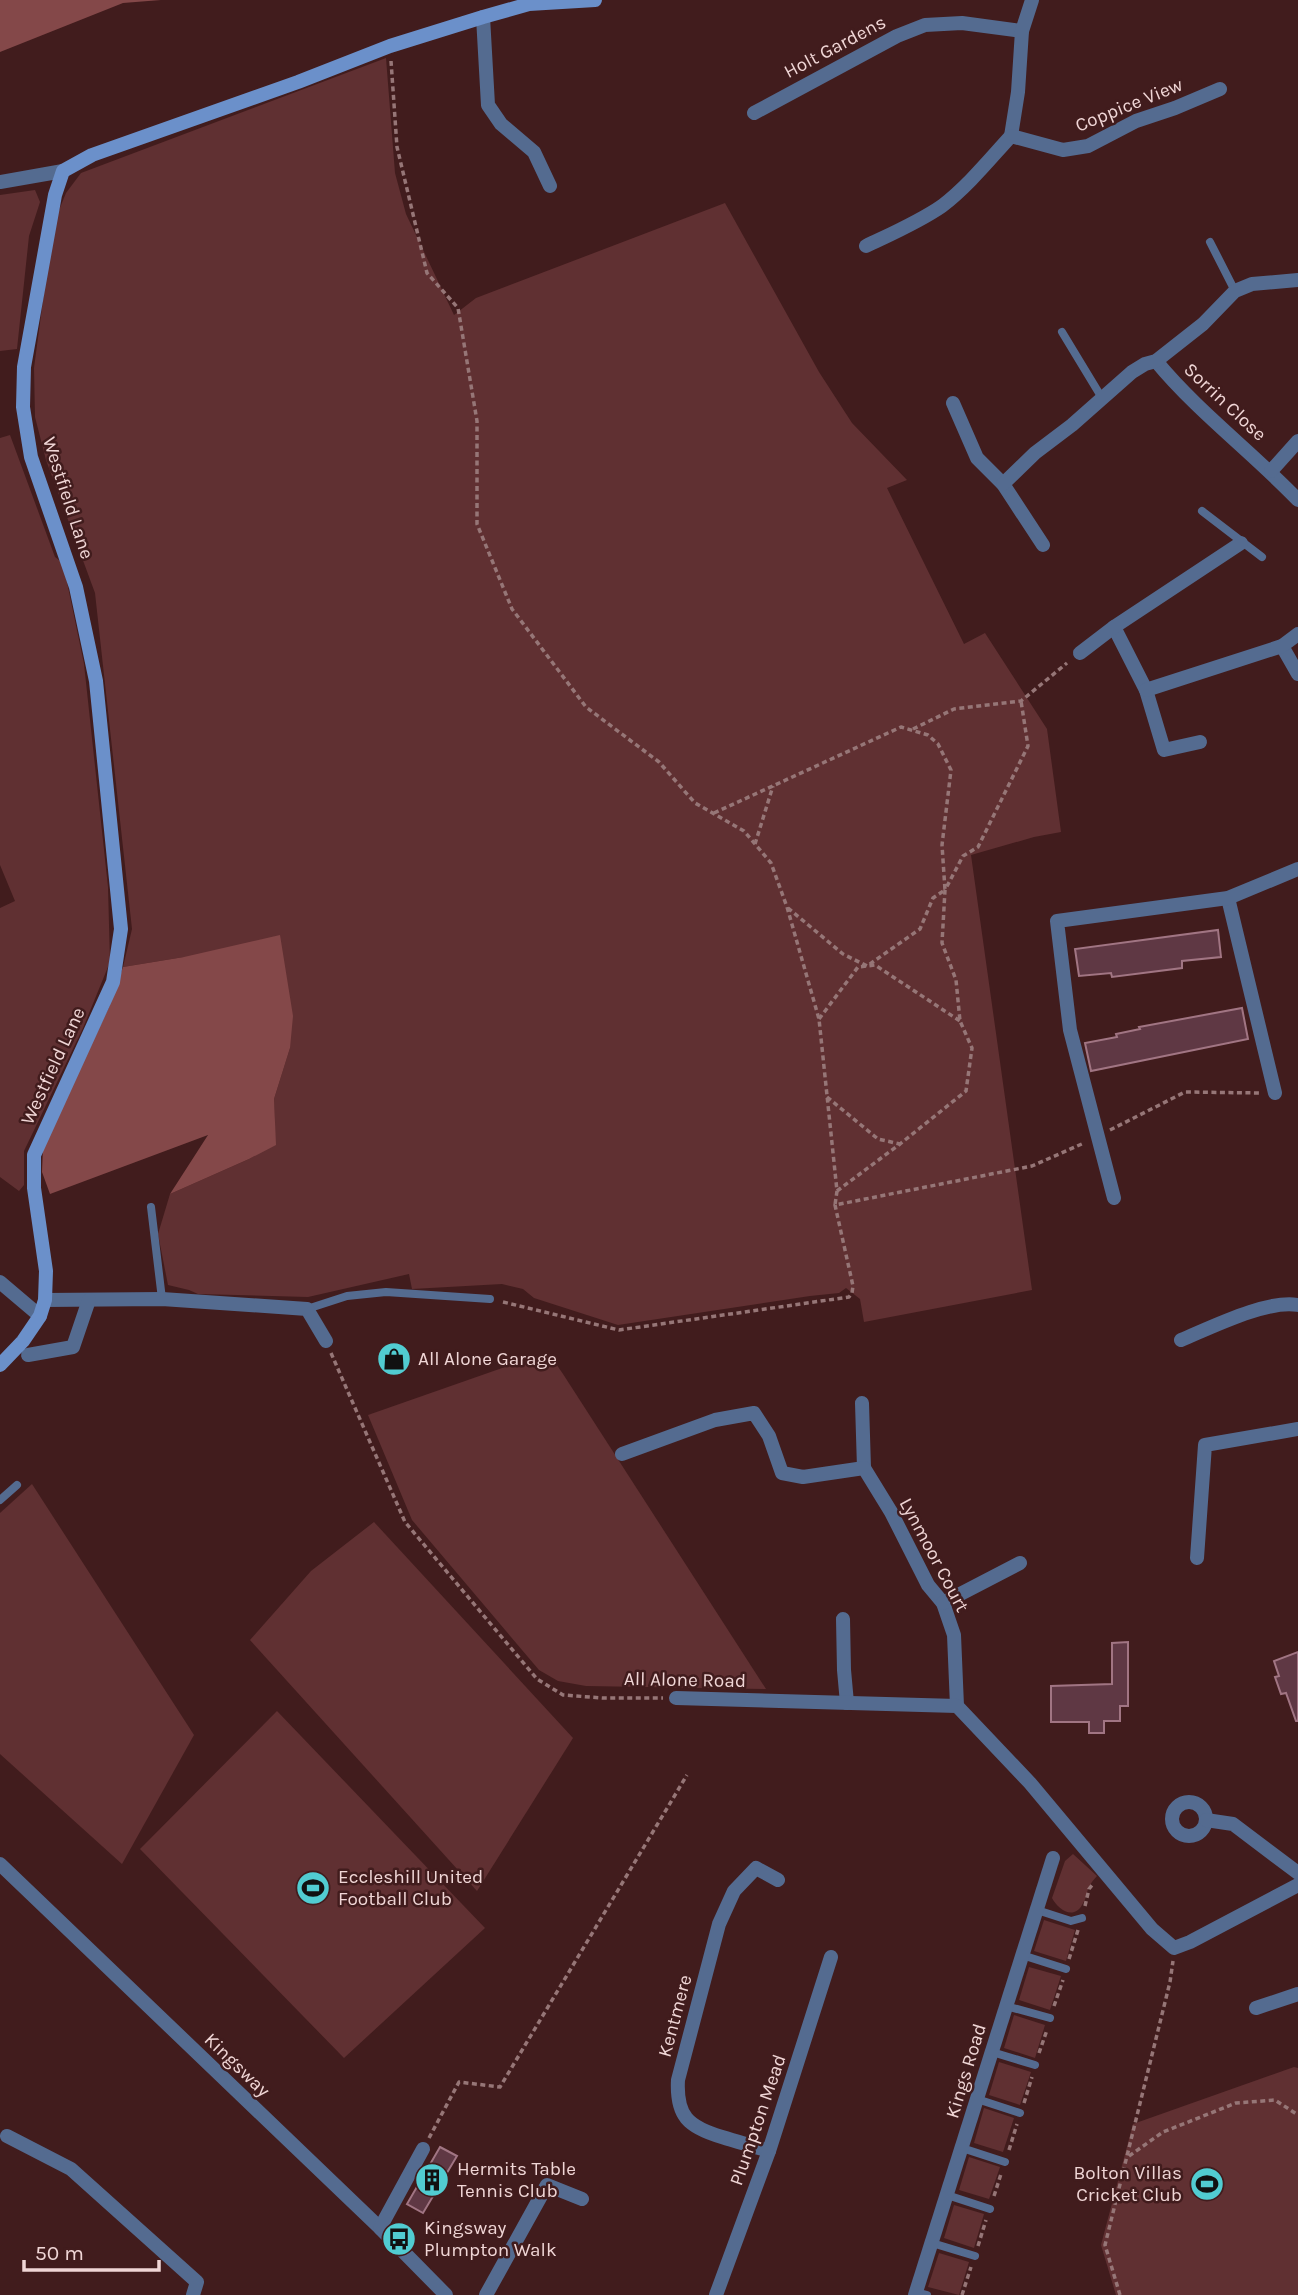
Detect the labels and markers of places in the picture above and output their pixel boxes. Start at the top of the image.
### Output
shop icon: All Alone Garage [375,1340,413,1378]
place label: All Alone Garage [418,1348,557,1370]
place label: Eccleshill United Football Club [338,1866,483,1910]
sports icon: Eccleshill United Football Club [294,1869,332,1907]
place label: Hermits Table Tennis Club [457,2158,576,2202]
building icon: Hermits Table Tennis Club [413,2161,451,2199]
place label: Bolton Villas Cricket Club [1074,2162,1182,2206]
sports icon: Bolton Villas Cricket Club [1188,2165,1226,2203]
place label: Kingsway Plumpton Walk [424,2217,557,2261]
bus stop icon: Kingsway Plumpton Walk [380,2220,418,2258]

